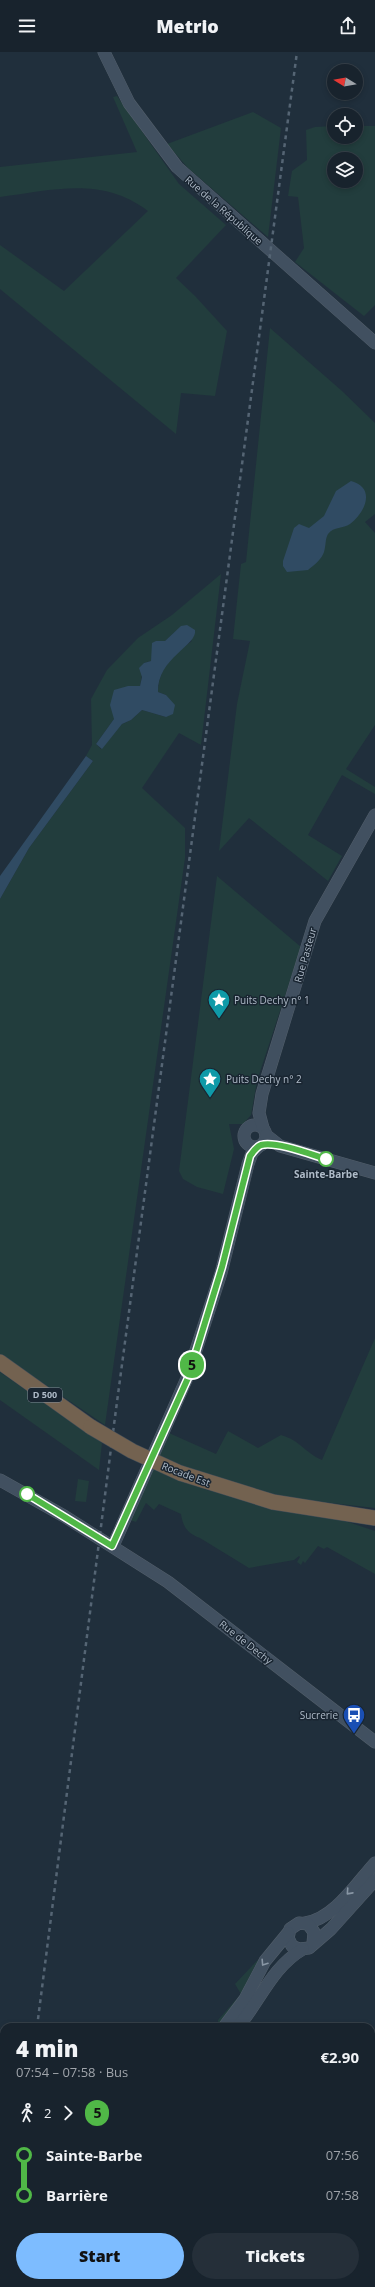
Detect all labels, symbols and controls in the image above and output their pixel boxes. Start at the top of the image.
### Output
text: Metrio [156,14,219,38]
icon: menu [16,15,38,37]
icon: share [337,15,359,37]
north arrow [327,64,363,100]
map controls [327,64,363,188]
button: locate [327,108,363,144]
button: layers [327,152,363,188]
street label: Rue de la République [182,172,266,248]
street label: Rue Pasteur [291,926,319,984]
place icon: Puits Dechy n° 1 [206,987,232,1020]
place label: Puits Dechy n° 1 [234,993,310,1007]
place icon: Puits Dechy n° 2 [197,1066,223,1099]
place label: Puits Dechy n° 2 [226,1072,302,1086]
marker: Sainte-Barbe [318,1151,334,1167]
place label: Sainte-Barbe [294,1167,358,1181]
line badge: 5 [179,1352,205,1378]
text: 5 [188,1355,196,1374]
road number: D 500 [28,1388,62,1402]
street label: Rocade Est [160,1458,213,1490]
unlabelled marker [19,1486,35,1502]
street label: Rue de Dechy [217,1617,276,1668]
bus stop icon: Sucrerie [341,1702,367,1735]
place label: Sucrerie [300,1708,338,1722]
one-way arrow [346,1887,354,1895]
one-way arrow [261,1959,269,1966]
text: 4 min [16,2033,79,2063]
text: €2.90 [320,2047,359,2067]
text: 07:54 – 07:58 · Bus [16,2063,128,2081]
icon: walk [16,2102,38,2124]
icon: forward [57,2102,79,2124]
text: 5 [93,2103,101,2122]
text: 2 [44,2104,51,2122]
text: Sainte-Barbe [46,2145,142,2165]
text: 07:56 [326,2146,359,2164]
text: Barrière [46,2185,108,2205]
text: 07:58 [326,2186,359,2204]
button: Start [16,2233,184,2279]
button: Tickets [192,2233,359,2279]

